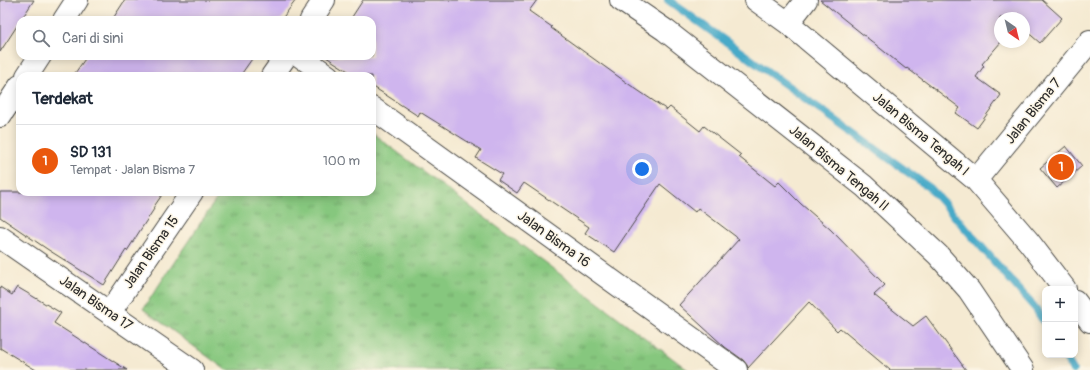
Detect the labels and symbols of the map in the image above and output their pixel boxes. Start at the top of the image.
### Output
north arrow [994,12,1030,48]
street label: Jalan Bisma 7 [1001,74,1065,147]
street label: Jalan Bisma Tengah I [869,89,973,179]
street label: Jalan Bisma Tengah II [786,121,892,215]
pin: 1 [1048,152,1074,182]
your location [632,159,652,179]
street label: Jalan Bisma 16 [514,207,594,271]
street label: Jalan Bisma 15 [120,212,182,292]
street label: Jalan Bisma 17 [56,272,136,335]

